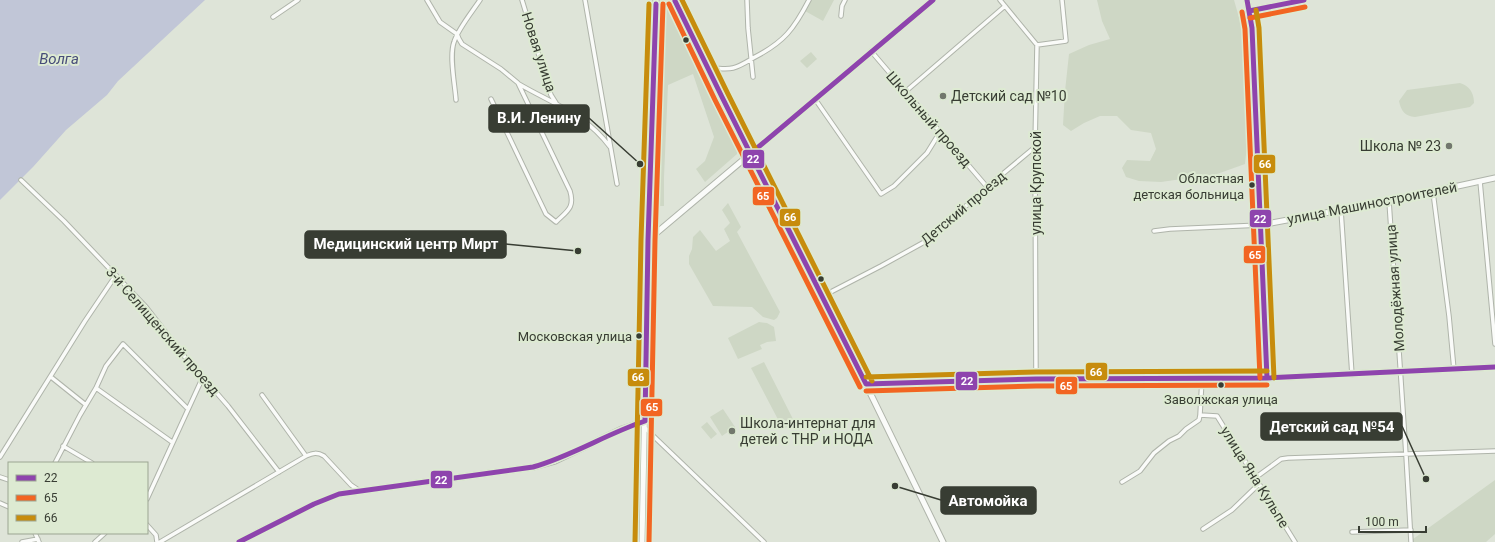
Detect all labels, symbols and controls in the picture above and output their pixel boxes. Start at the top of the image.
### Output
street label: Новая улица [519,10,559,94]
unlabelled marker [681,35,691,45]
water label: Волга [39,50,79,68]
street label: Школьный проезд [883,68,975,171]
place label: Детский сад №10 [951,88,1067,104]
marker: Детский сад №10 [938,91,948,101]
callout: В.И. Ленину [489,105,589,132]
text: В.И. Ленину [497,109,582,127]
street label: улица Крупской [1028,131,1044,235]
place label: Школа № 23 [1360,138,1441,154]
marker: Школа № 23 [1444,141,1454,151]
line badge: 22 [742,149,765,169]
text: 22 [747,153,759,166]
line badge: 66 [1253,154,1276,174]
text: 66 [1259,158,1271,171]
street label: Детский проезд [917,168,1009,248]
place label: Областная детская больница [1133,171,1244,202]
street label: улица Машиностроителей [1286,179,1458,227]
marker: Областная детская больница [1247,180,1257,190]
line badge: 65 [752,186,775,206]
text: 65 [757,190,769,203]
line badge: 66 [779,208,801,227]
line badge: 22 [1249,209,1272,228]
text: 66 [784,211,796,224]
text: 22 [1254,213,1266,226]
street label: Молодёжная улица [1383,224,1407,352]
callout: Медицинский центр Мирт [305,231,506,258]
text: Медицинский центр Мирт [313,235,499,253]
line badge: 65 [1243,245,1266,264]
text: 65 [1249,249,1261,262]
street label: 3-й Селищенский проезд [103,264,223,399]
unlabelled marker [816,274,826,284]
place label: Московская улица [518,329,632,344]
marker: Московская улица [634,331,644,341]
line badge: 66 [1085,362,1108,381]
text: 66 [1090,366,1102,379]
line badge: 66 [627,368,650,387]
text: 66 [632,371,644,384]
line badge: 22 [955,371,978,391]
text: 22 [961,375,973,388]
line badge: 65 [1055,376,1078,395]
text: 65 [1060,380,1072,393]
marker: Заволжская улица [1216,380,1226,390]
place label: Заволжская улица [1164,392,1278,407]
line badge: 65 [640,398,663,417]
text: 65 [646,401,658,414]
callout: Детский сад №54 [1261,413,1402,440]
place label: Школа-интернат для детей с ТНР и НОДА [740,415,876,447]
text: Детский сад №54 [1270,418,1395,436]
street label: улица Яна Кульпе [1217,423,1293,531]
marker: Школа-интернат для детей с ТНР и НОДА [727,426,737,436]
legend [8,462,148,534]
line badge: 22 [430,470,453,489]
text: 22 [44,471,58,485]
text: 22 [435,474,447,487]
callout: Автомойка [941,487,1036,514]
text: 65 [44,491,58,505]
text: Автомойка [948,492,1028,510]
scale bar [1359,508,1426,534]
text: 66 [44,511,58,525]
text: 100 m [1365,515,1399,529]

